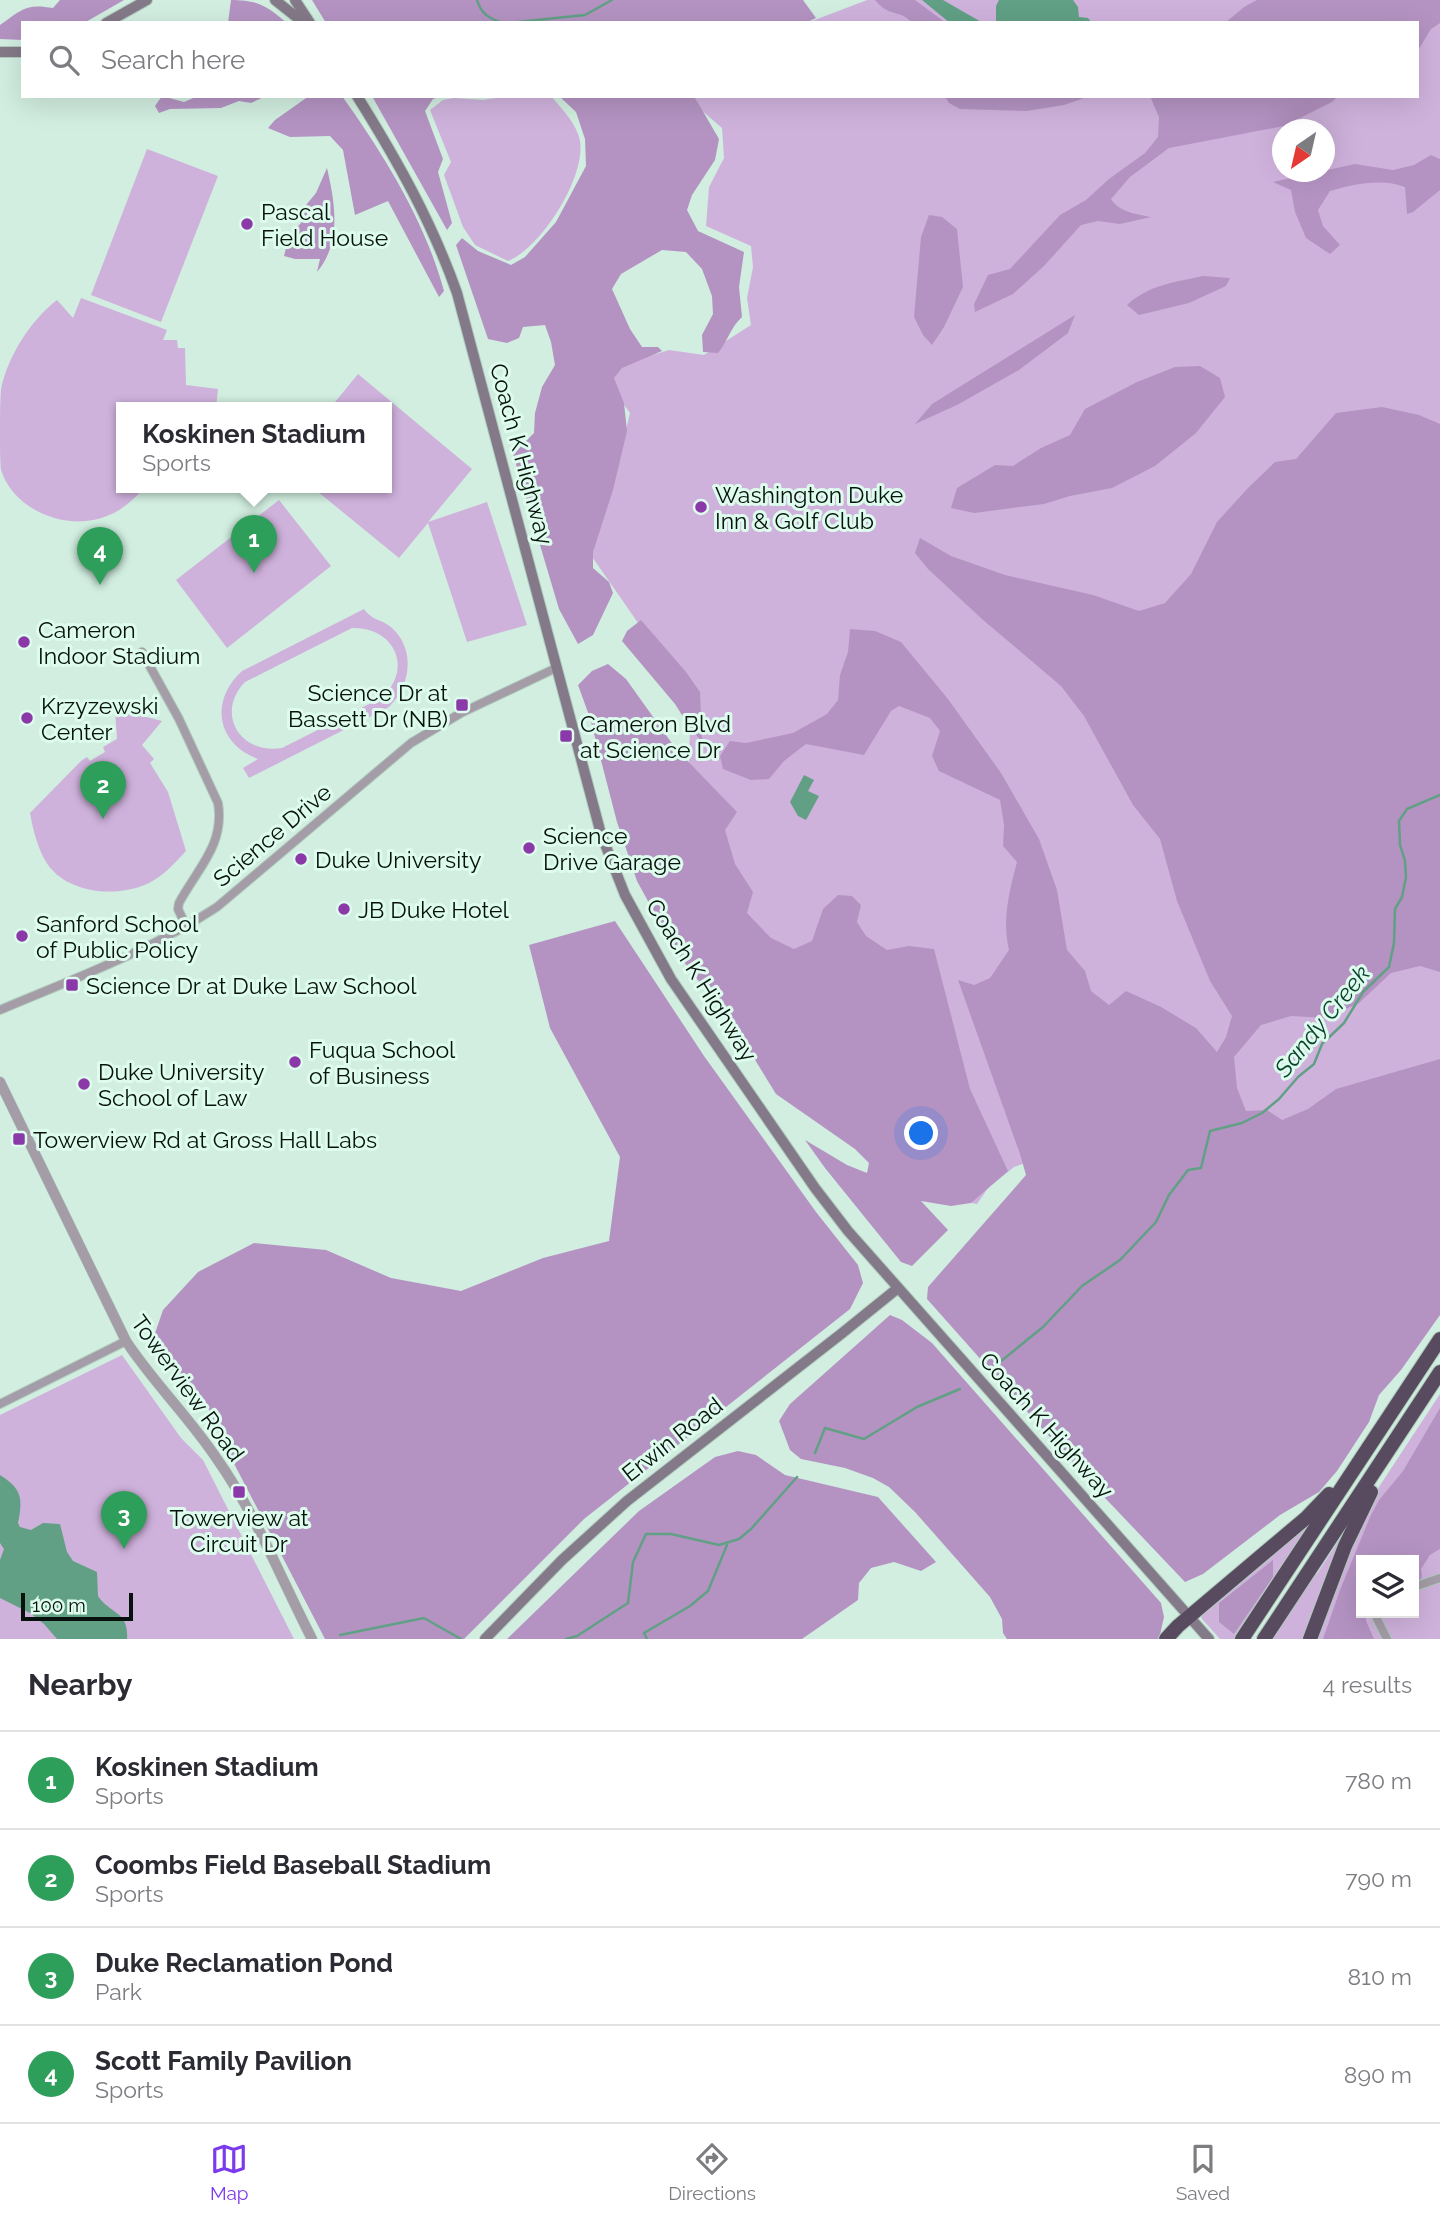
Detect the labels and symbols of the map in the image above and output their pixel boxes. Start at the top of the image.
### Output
north arrow [1272,119,1335,182]
place label: Pascal Field House [261,198,388,251]
marker: Pascal Field House [239,216,255,232]
street label: Coach K Highway [485,360,559,548]
place label: Washington Duke Inn & Golf Club [715,481,903,534]
marker: Washington Duke Inn & Golf Club [693,499,709,515]
pin: 1 [231,515,277,573]
pin: 4 [77,527,123,585]
place label: Cameron Indoor Stadium [38,616,200,669]
marker: Cameron Indoor Stadium [16,634,32,650]
place label: Science Dr at Bassett Dr (NB) [288,679,448,732]
place label: Krzyzewski Center [41,692,159,745]
marker: Science Dr at Bassett Dr (NB) [454,697,470,713]
marker: Krzyzewski Center [19,710,35,726]
place label: Cameron Blvd at Science Dr [580,710,731,763]
marker: Cameron Blvd at Science Dr [558,728,574,744]
pin: 2 [80,761,126,819]
street label: Science Drive [208,778,336,892]
place label: Science Drive Garage [543,822,681,875]
marker: Science Drive Garage [521,840,537,856]
place label: Duke University [315,846,481,873]
marker: Duke University [293,851,309,867]
street label: Coach K Highway [641,894,763,1066]
place label: JB Duke Hotel [358,896,510,923]
marker: JB Duke Hotel [336,901,352,917]
place label: Sanford School of Public Policy [36,910,199,963]
marker: Sanford School of Public Policy [14,928,30,944]
water label: Sandy Creek [1267,959,1376,1084]
place label: Science Dr at Duke Law School [86,972,417,999]
marker: Science Dr at Duke Law School [64,977,80,993]
place label: Fuqua School of Business [309,1036,456,1089]
marker: Fuqua School of Business [287,1054,303,1070]
place label: Duke University School of Law [98,1058,264,1111]
marker: Duke University School of Law [76,1076,92,1092]
your location [904,1116,938,1150]
place label: Towerview Rd at Gross Hall Labs [33,1126,377,1153]
marker: Towerview Rd at Gross Hall Labs [11,1131,27,1147]
street label: Towerview Road [126,1310,250,1466]
street label: Coach K Highway [975,1347,1119,1503]
street label: Erwin Road [616,1391,728,1487]
marker: Towerview at Circuit Dr [231,1484,247,1500]
pin: 3 [101,1491,147,1549]
place label: Towerview at Circuit Dr [169,1504,309,1557]
scale bar [21,1590,133,1622]

